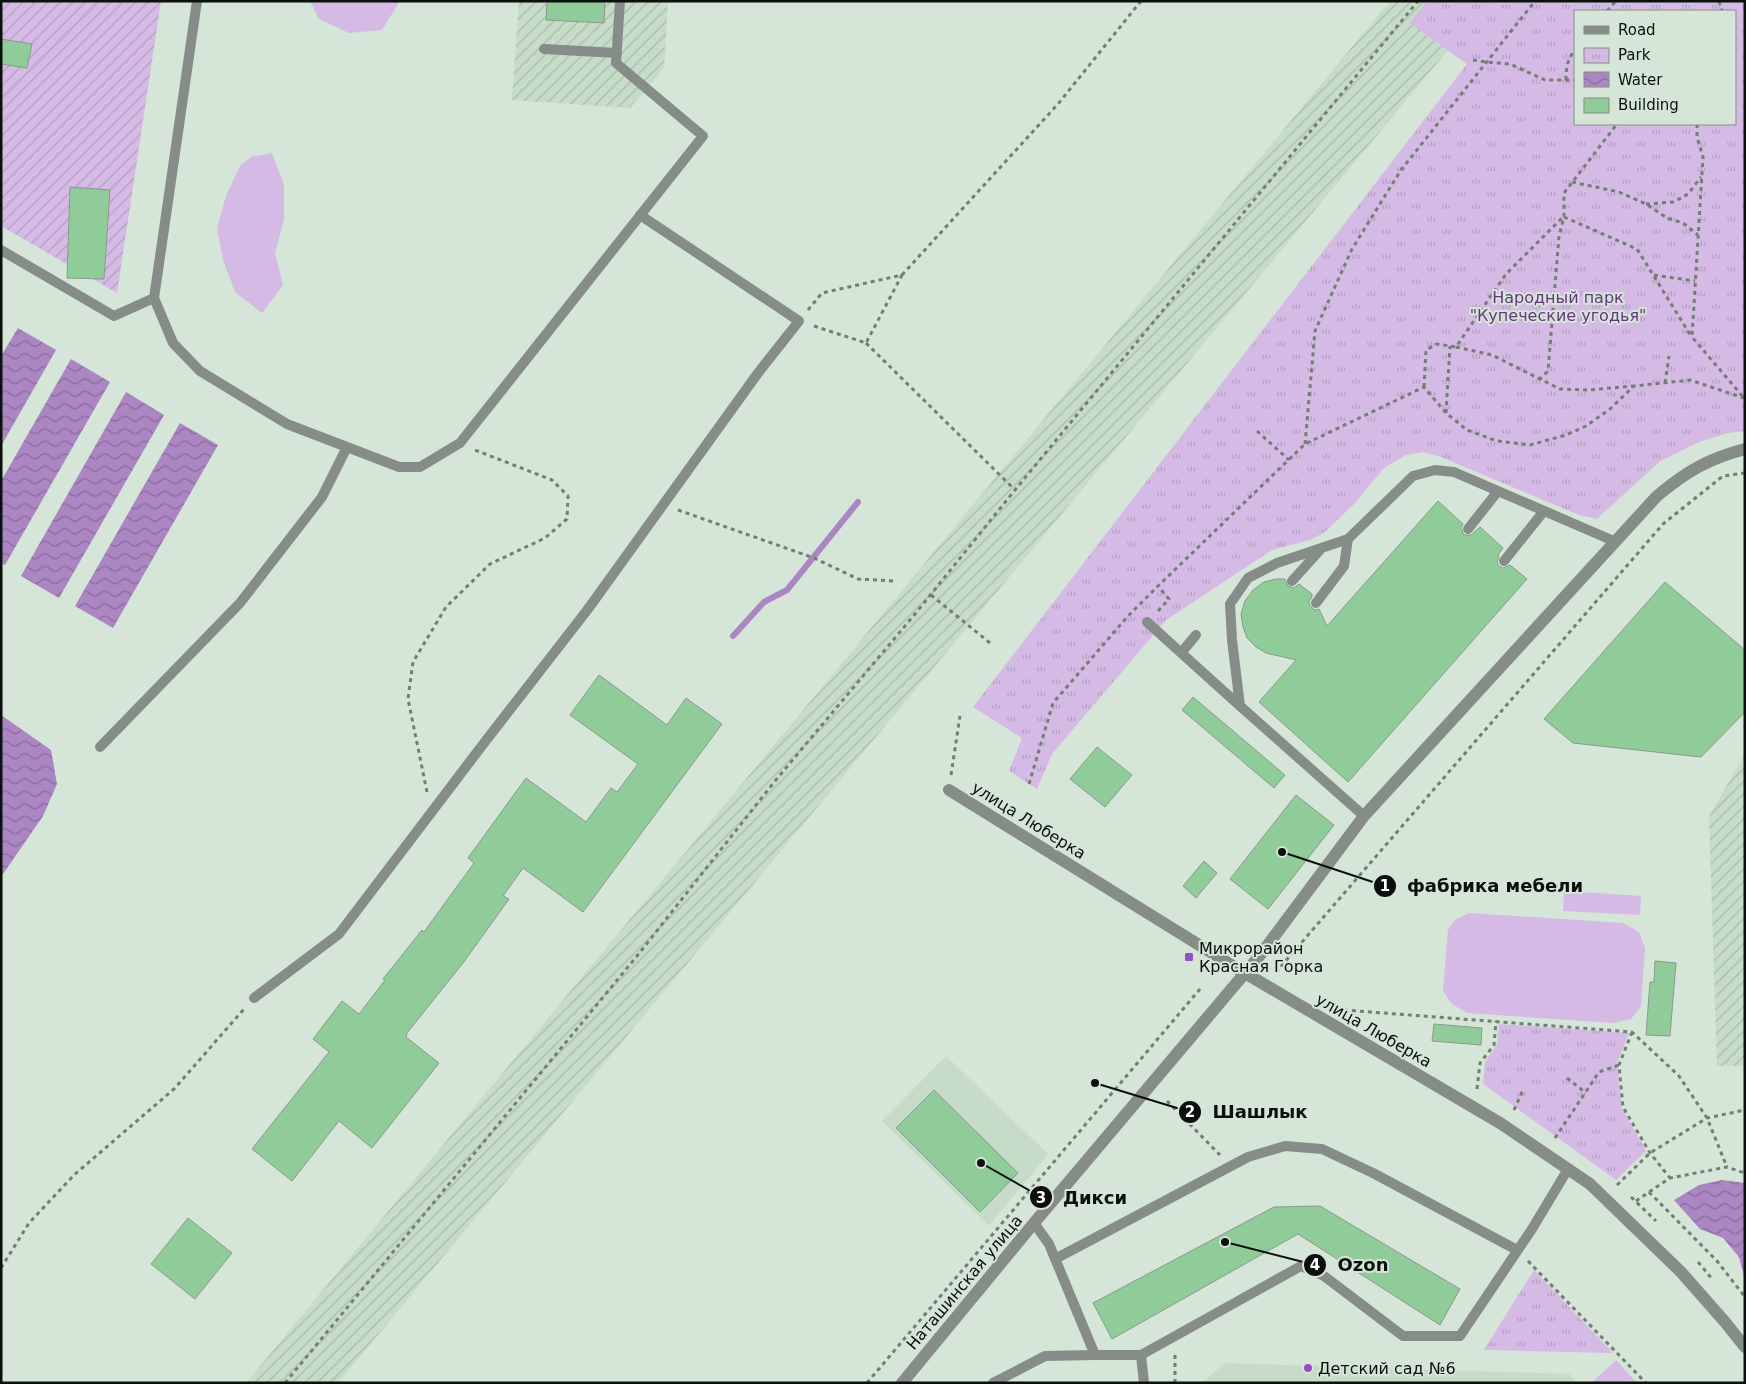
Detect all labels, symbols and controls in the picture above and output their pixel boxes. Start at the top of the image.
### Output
legend [1574,10,1736,125]
text: Road [1618,21,1656,39]
text: Park [1618,46,1651,64]
text: Water [1618,71,1663,89]
text: Building [1618,96,1679,114]
park label: Народный парк "Купеческие угодья" [1470,288,1646,325]
street label: улица Люберка [968,778,1089,863]
callout: фабрика мебели [1372,869,1593,902]
text: фабрика мебели [1407,875,1583,896]
text: 1 [1380,877,1390,895]
place label: Микрорайон Красная Горка [1199,939,1323,976]
marker: Микрорайон Красная Горка [1183,951,1195,963]
street label: улица Люберка [1312,990,1435,1071]
callout: Шашлык [1178,1096,1318,1129]
text: Шашлык [1212,1101,1308,1122]
text: 2 [1185,1103,1195,1121]
callout: Дикси [1028,1181,1137,1214]
text: Дикси [1063,1187,1127,1208]
text: 3 [1036,1189,1046,1207]
street label: Наташинская улица [902,1211,1026,1354]
callout: Ozon [1303,1249,1399,1282]
text: Ozon [1338,1254,1388,1275]
text: 4 [1310,1256,1320,1274]
place label: Детский сад №6 [1318,1359,1456,1378]
marker: Детский сад №6 [1302,1362,1314,1374]

